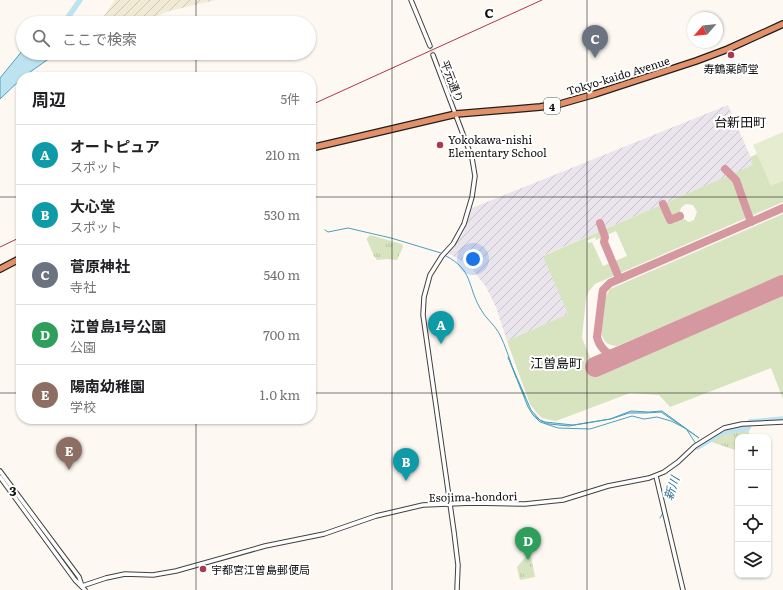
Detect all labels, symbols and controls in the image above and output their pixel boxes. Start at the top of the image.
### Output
text: C [484,3,494,22]
north arrow [687,12,723,48]
search box [16,16,316,60]
pin: C [582,25,608,58]
icon: search [30,27,52,49]
text: ここで検索 [62,27,137,50]
marker: 寿鶴薬師堂 [726,50,736,60]
street label: Tokyo-kaido Avenue [565,52,672,98]
street label: 平元通り [438,58,468,104]
place label: 寿鶴薬師堂 [704,60,759,76]
text: 周辺 [32,86,66,111]
text: 5件 [280,89,300,108]
road number: 4 [544,98,560,114]
district label: 台新田町 [714,112,766,131]
place label: Yokokawa-nishi Elementary School [448,131,547,160]
text: オートピュア [70,134,160,157]
marker: Yokokawa-nishi Elementary School [435,140,445,150]
text: A [40,145,50,164]
text: 210 m [265,145,300,164]
text: スポット [70,157,122,176]
text: 大心堂 [70,194,115,217]
text: B [41,205,49,224]
text: 530 m [264,205,300,224]
text: スポット [70,217,122,236]
your location [463,249,483,269]
text: 菅原神社 [70,254,130,277]
text: C [40,265,50,284]
text: 540 m [264,265,300,284]
text: 寺社 [70,277,96,296]
pin: A [428,311,454,344]
text: 江曽島1号公園 [70,314,166,337]
text: D [40,325,50,344]
text: 700 m [263,325,300,344]
text: 公園 [70,337,96,356]
district label: 江曽島町 [530,353,582,372]
text: 陽南幼稚園 [70,374,145,397]
text: E [41,385,49,404]
text: 1.0 km [260,385,300,404]
text: 学校 [70,397,96,416]
map controls [735,434,771,578]
button: + [735,434,771,470]
pin: E [56,437,82,470]
pin: B [393,448,419,481]
button: − [735,470,771,506]
water label: 新川 [659,472,684,502]
text: 3 [9,481,17,500]
street label: Esojima-hondori [429,487,518,505]
button: locate [735,506,771,542]
pin: D [515,527,541,560]
button: layers [735,542,771,578]
place label: 宇都宮江曽島郵便局 [211,561,310,577]
marker: 宇都宮江曽島郵便局 [198,564,208,574]

